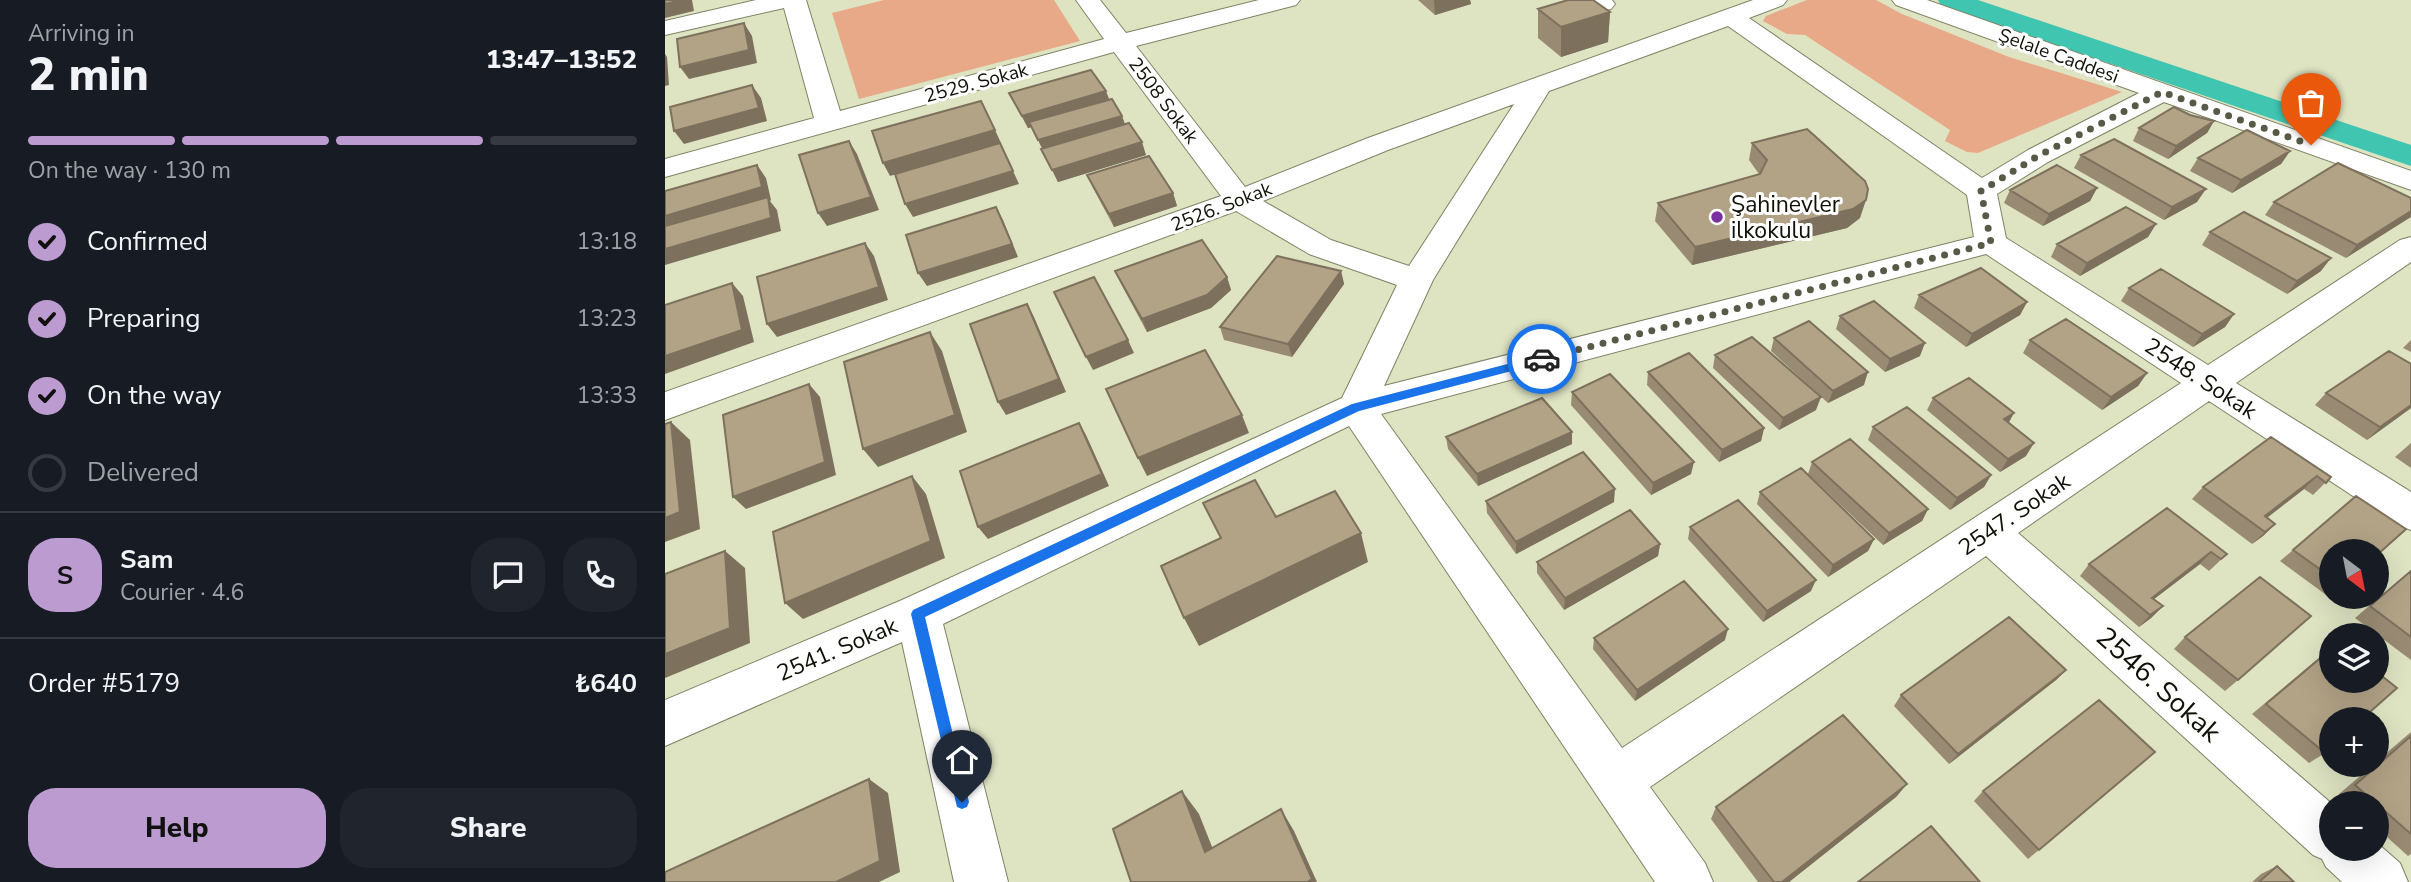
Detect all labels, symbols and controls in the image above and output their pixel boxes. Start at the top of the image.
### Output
text: Arriving in [28,18,135,49]
street label: Şelale Caddesi [1995,22,2122,90]
text: 13:47–13:52 [486,42,637,77]
text: 2 min [28,43,149,106]
street label: 2508 Sokak [1122,52,1204,149]
street label: 2529. Sokak [922,57,1031,109]
pin [2281,73,2341,145]
icon: bag [2292,84,2330,122]
text: On the way · 130 m [28,155,231,186]
street label: 2526. Sokak [1167,176,1276,238]
place label: Şahinevler ilkokulu [1731,189,1841,246]
marker: Şahinevler ilkokulu [1709,209,1725,225]
icon: check [28,223,66,261]
text: Confirmed [87,224,208,259]
text: 13:18 [577,226,637,257]
icon: check [28,300,66,338]
text: Preparing [87,301,200,336]
text: 13:23 [577,303,637,334]
courier [1507,324,1577,394]
street label: 2548. Sokak [2138,330,2263,427]
icon: car [1523,340,1561,378]
icon: check [28,377,66,415]
text: On the way [87,378,221,413]
text: 13:33 [577,380,637,411]
text: Delivered [87,455,199,490]
street label: 2547. Sokak [1952,465,2077,563]
button: chat [471,538,545,612]
button: phone [563,538,637,612]
north arrow [2319,539,2389,609]
map controls [2319,539,2389,861]
text: Sam [120,542,173,577]
text: S [57,558,73,593]
text: Courier · 4.6 [120,577,244,608]
street label: 2541. Sokak [772,610,903,689]
street label: 2546. Sokak [2088,618,2230,752]
button: layers [2319,623,2389,693]
text: Order #5179 [28,666,180,701]
text: ₺640 [575,666,637,701]
button: + [2319,707,2389,777]
pin [932,730,992,802]
icon: home [943,741,981,779]
button: Help [28,788,326,868]
button: Share [340,788,637,868]
button: − [2319,791,2389,861]

